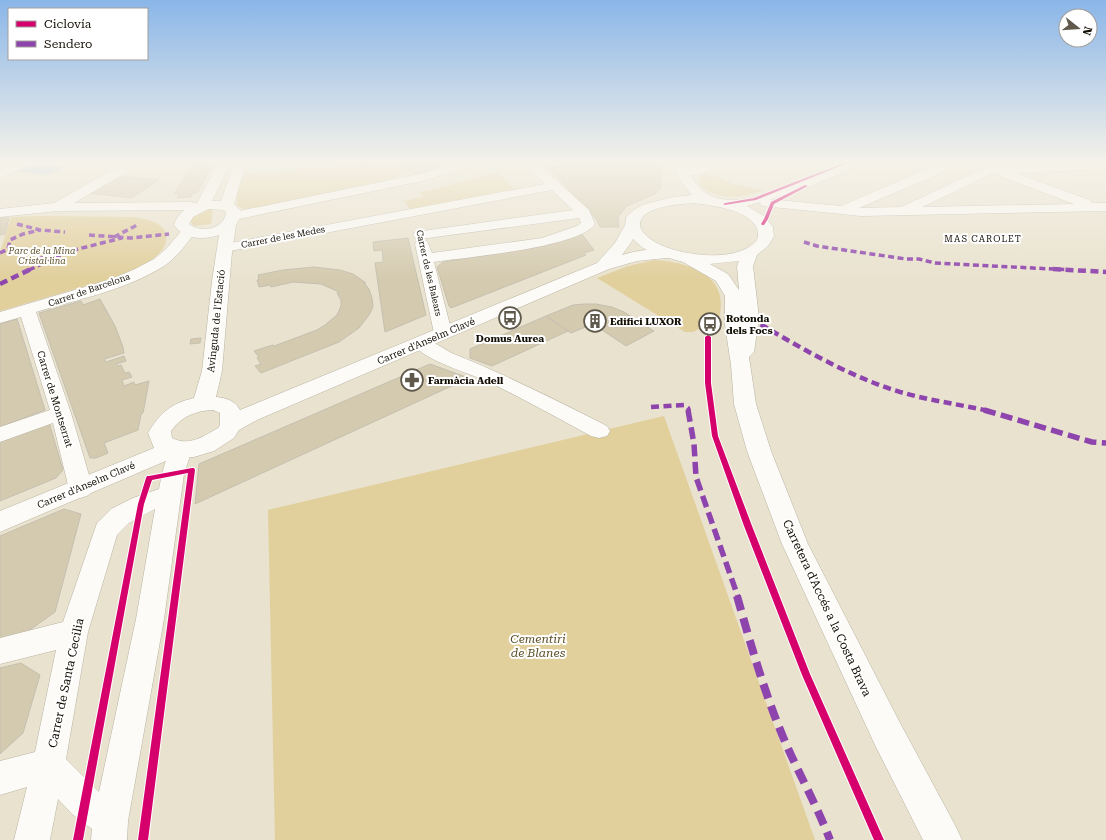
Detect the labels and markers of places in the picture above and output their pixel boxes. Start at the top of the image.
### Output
bus stop icon: Domus Aurea [497,305,523,331]
building icon: Edifici LUXOR [582,308,608,334]
bus stop icon: Rotonda dels Focs [697,311,723,337]
place label: Rotonda dels Focs [726,313,773,336]
place label: Edifici LUXOR [610,316,682,327]
place label: Domus Aurea [476,333,544,344]
pharmacy icon: Farmàcia Adell [399,367,425,393]
place label: Farmàcia Adell [428,375,504,386]

